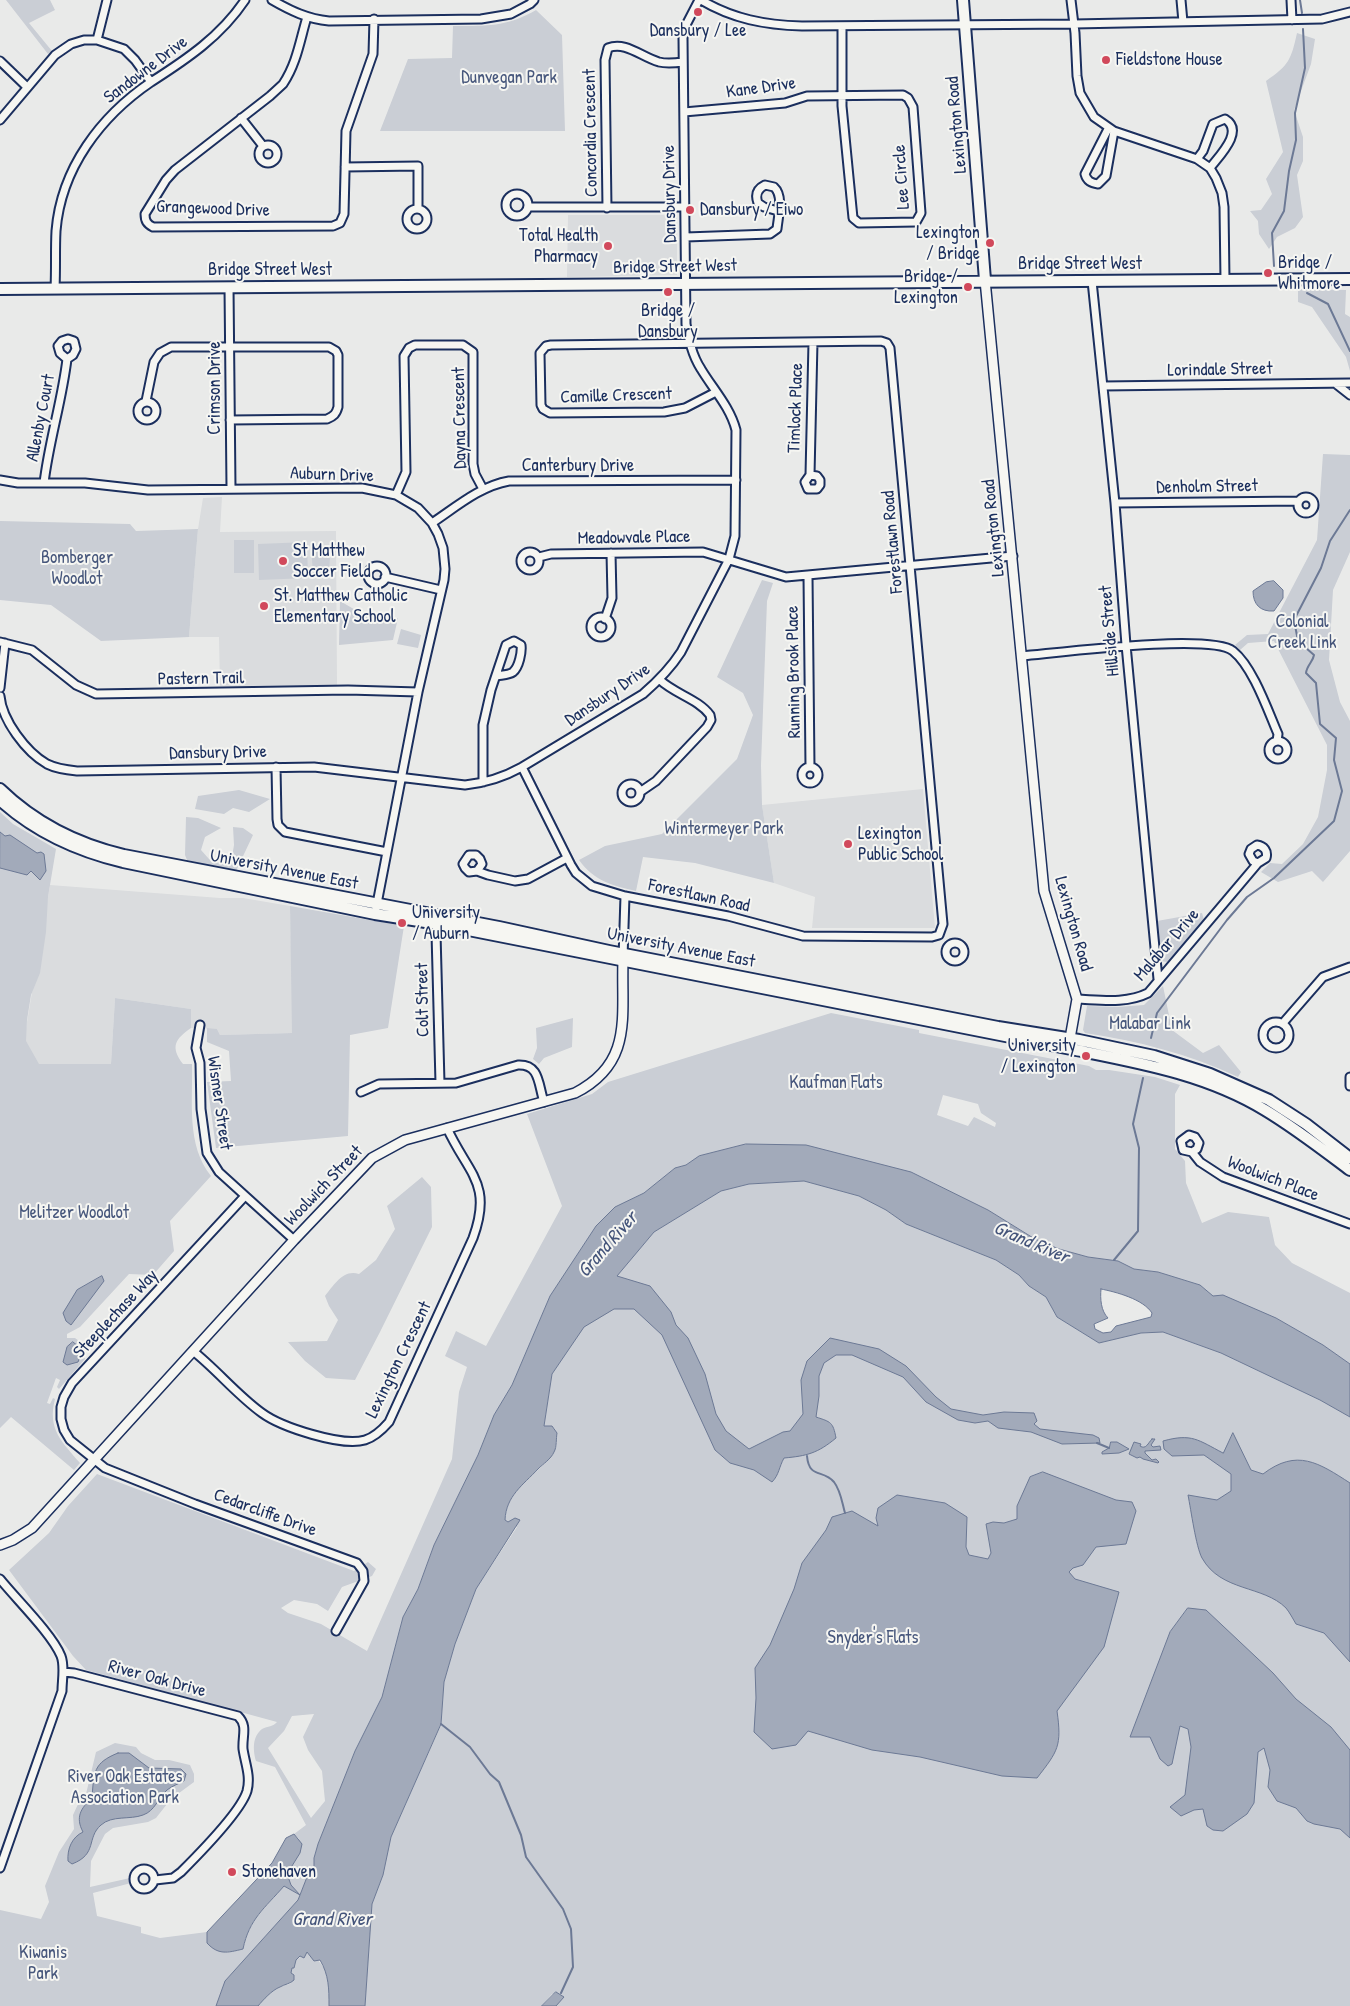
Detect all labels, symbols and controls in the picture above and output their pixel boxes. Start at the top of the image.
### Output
marker: Dansbury / Lee [692,6,704,18]
place label: Dansbury / Lee [650,20,746,42]
street label: Sandowne Drive [100,31,192,109]
place label: Fieldstone House [1116,49,1223,71]
marker: Fieldstone House [1100,54,1112,66]
park label: Dunvegan Park [461,67,557,89]
street label: Concordia Crescent [579,69,603,197]
street label: Kane Drive [725,72,797,104]
street label: Lexington Road [942,76,972,174]
street label: Lee Circle [889,144,915,210]
street label: Dansbury Drive [658,145,682,243]
street label: Grangewood Drive [156,196,270,222]
place label: Dansbury / Eiwo [700,199,803,221]
marker: Dansbury / Eiwo [684,204,696,216]
place label: Lexington / Bridge [916,222,980,264]
place label: Total Health Pharmacy [519,225,598,268]
marker: Lexington / Bridge [984,237,996,249]
marker: Total Health Pharmacy [602,240,614,252]
place label: Bridge / Whitmore [1278,252,1340,294]
street label: Bridge Street West [1018,253,1142,275]
street label: Bridge Street West [613,255,737,279]
street label: Bridge Street West [208,259,332,281]
place label: Bridge / Lexington [894,266,958,308]
marker: Bridge / Whitmore [1262,267,1274,279]
marker: Bridge / Lexington [962,281,974,293]
marker: Bridge / Dansbury [662,286,674,298]
place label: Bridge / Dansbury [638,300,698,342]
street label: Crimson Drive [204,341,226,435]
street label: Lorindale Street [1167,358,1273,382]
street label: Timlock Place [784,363,808,453]
street label: Dayna Crescent [448,367,472,469]
street label: Allenby Court [22,373,60,463]
street label: Camille Crescent [560,383,672,409]
street label: Canterbury Drive [522,455,634,477]
street label: Auburn Drive [290,463,374,487]
street label: Denholm Street [1156,475,1258,499]
street label: Lexington Road [978,478,1010,578]
street label: Forestlawn Road [878,490,908,594]
street label: Meadowvale Place [578,526,690,550]
place label: St Matthew Soccer Field [293,540,370,582]
park label: Bomberger Woodlot [41,547,113,590]
marker: St Matthew Soccer Field [277,555,289,567]
place label: St. Matthew Catholic Elementary School [274,585,408,628]
street label: Hillside Street [1095,585,1125,677]
marker: St. Matthew Catholic Elementary School [258,600,270,612]
street label: Running Brook Place [782,605,806,739]
park label: Colonial Creek Link [1267,611,1337,654]
street label: Dansbury Drive [561,659,655,731]
street label: Pastern Trail [158,667,244,691]
street label: Dansbury Drive [169,741,267,765]
park label: Wintermeyer Park [665,818,783,840]
place label: Lexington Public School [858,823,943,866]
marker: Lexington Public School [842,838,854,850]
street label: University Avenue East [208,845,360,895]
street label: Lexington Road [1049,874,1097,974]
street label: Forestlawn Road [646,875,752,917]
place label: University / Auburn [412,902,480,944]
street label: Malabar Drive [1130,904,1204,986]
marker: University / Auburn [396,917,408,929]
street label: University Avenue East [605,923,757,973]
street label: Colt Street [412,963,434,1037]
park label: Malabar Link [1109,1013,1191,1035]
place label: University / Lexington [1001,1035,1076,1078]
marker: University / Lexington [1080,1050,1092,1062]
street label: Wismer Street [202,1055,236,1151]
park label: Kaufman Flats [789,1072,883,1094]
street label: Woolwich Street [280,1141,368,1231]
street label: Woolwich Place [1224,1152,1322,1206]
park label: Melitzer Woodlot [19,1202,129,1224]
water label: Grand River [573,1207,643,1283]
water label: Grand River [990,1217,1072,1269]
street label: Steeplechase Way [69,1265,163,1363]
street label: Lexington Crescent [361,1298,437,1422]
street label: Cedarcliffe Drive [210,1484,320,1542]
park label: Snyder's Flats [828,1627,918,1649]
street label: River Oak Drive [106,1656,208,1702]
park label: River Oak Estates Association Park [68,1766,182,1808]
place label: Stonehaven [242,1861,316,1883]
marker: Stonehaven [226,1866,238,1878]
water label: Grand River [292,1909,372,1931]
park label: Kiwanis Park [19,1942,67,1985]

